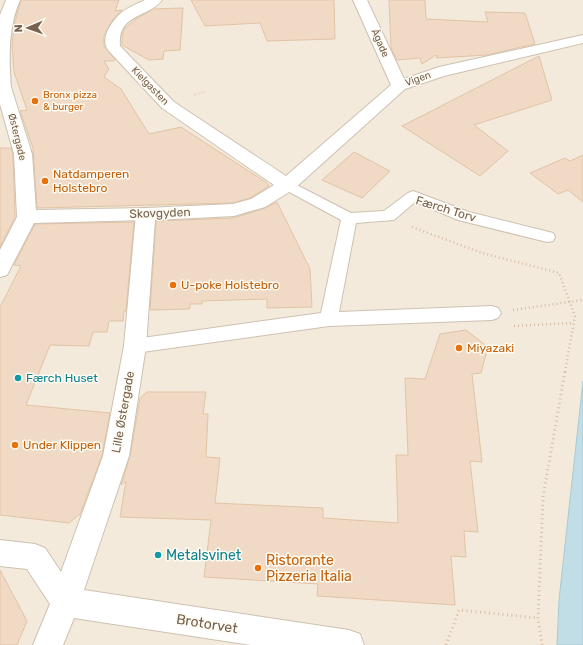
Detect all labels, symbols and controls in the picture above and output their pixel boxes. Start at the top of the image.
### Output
north arrow [8,8,48,48]
text: N [12,24,25,33]
street label: Ågade [368,27,392,59]
street label: Kielgasten [129,64,171,108]
street label: Vigen [403,69,433,89]
place label: Bronx pizza & burger [43,89,97,113]
marker: Bronx pizza & burger [30,96,40,106]
street label: Østergade [5,112,29,162]
place label: Natdamperen Holstebro [53,167,129,195]
marker: Natdamperen Holstebro [40,176,50,186]
street label: Færch Torv [414,193,478,225]
street label: Skovgyden [129,205,191,221]
place label: U-poke Holstebro [181,278,279,292]
marker: U-poke Holstebro [168,280,178,290]
place label: Miyazaki [467,341,514,355]
marker: Miyazaki [454,343,464,353]
street label: Lille Østergade [109,370,137,454]
place label: Færch Huset [26,371,98,385]
marker: Færch Huset [13,373,23,383]
place label: Under Klippen [23,438,101,452]
marker: Under Klippen [10,440,20,450]
place label: Metalsvinet [166,547,242,564]
marker: Metalsvinet [153,550,163,560]
place label: Ristorante Pizzeria Italia [266,552,352,585]
marker: Ristorante Pizzeria Italia [253,563,263,573]
street label: Brotorvet [175,611,240,637]

